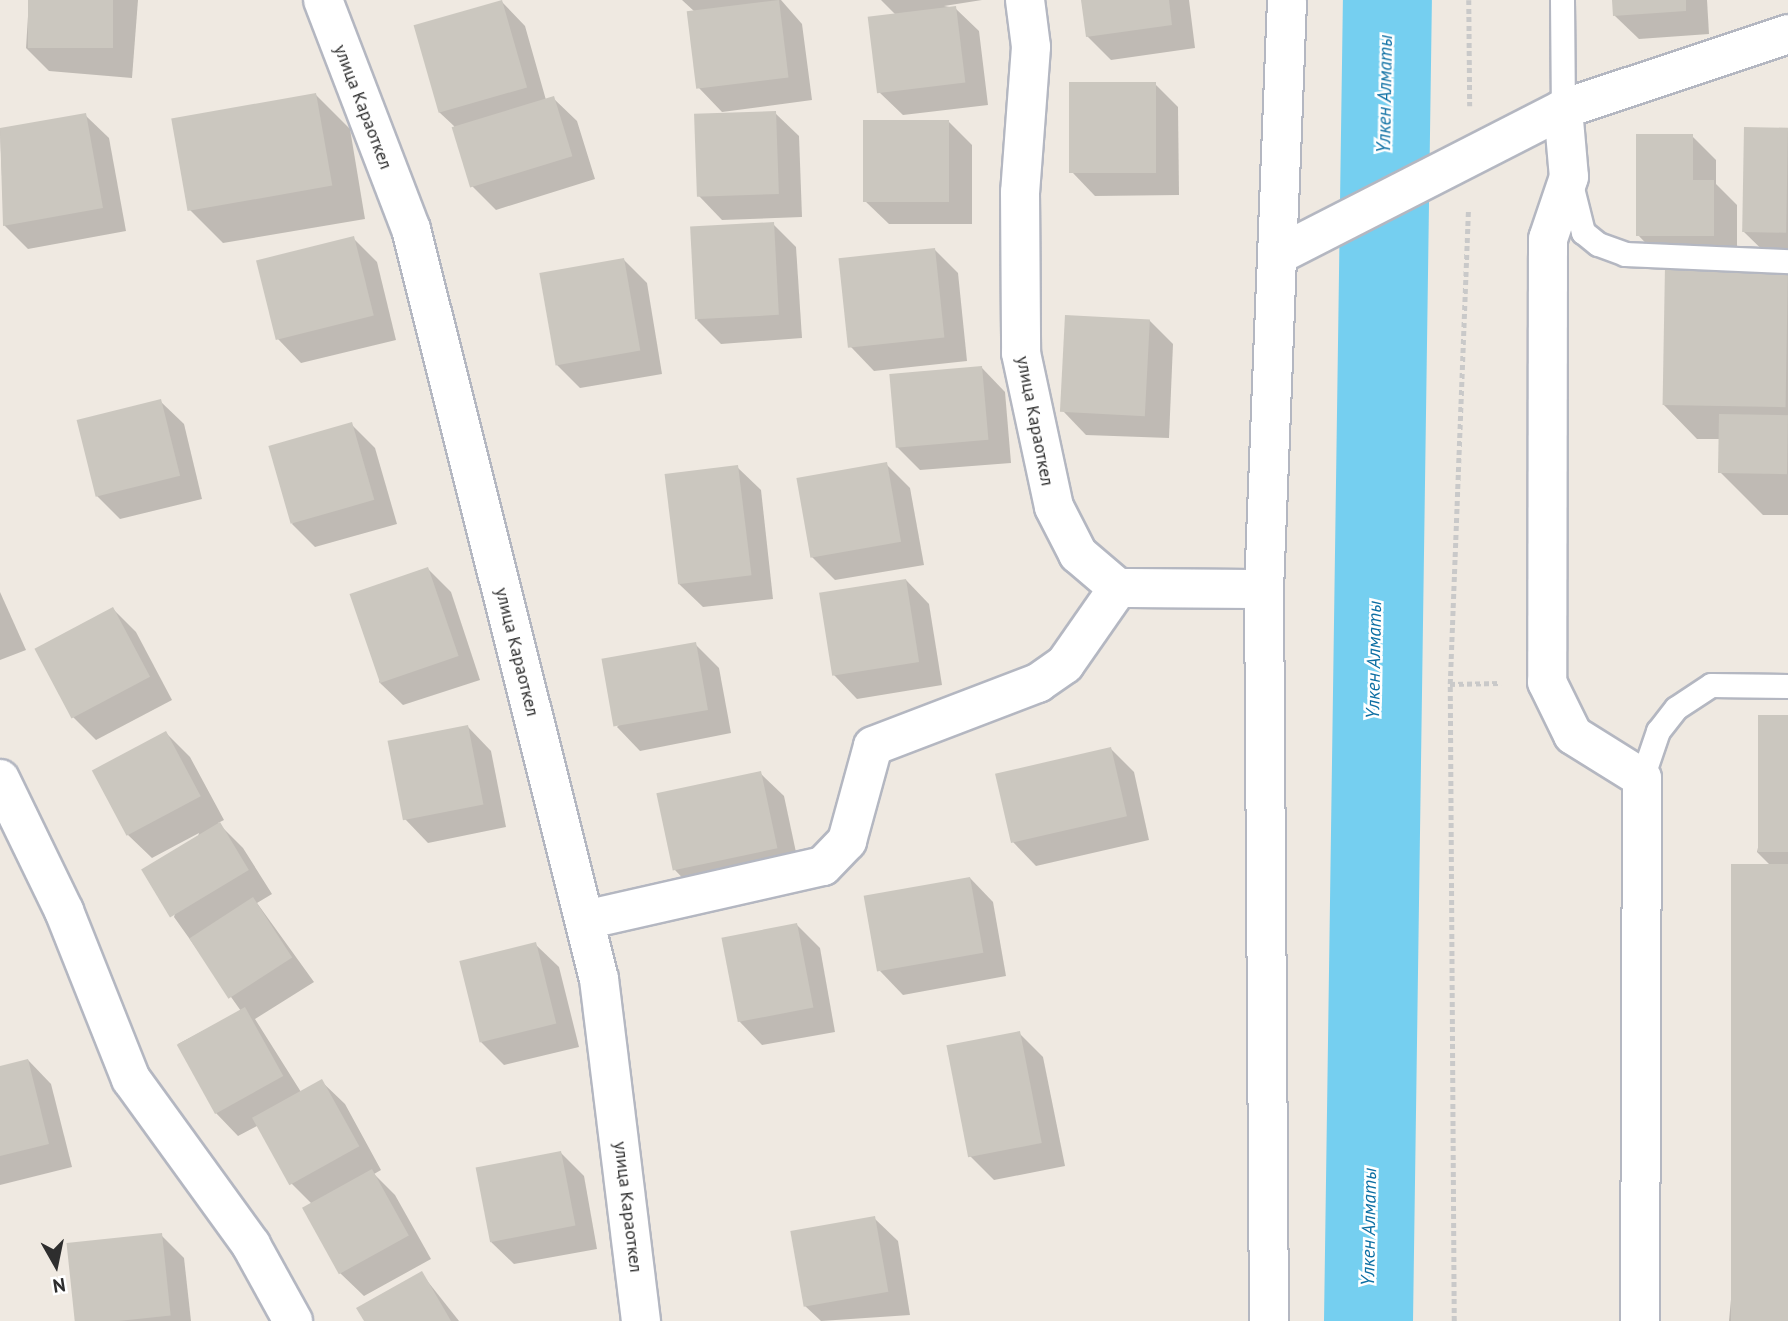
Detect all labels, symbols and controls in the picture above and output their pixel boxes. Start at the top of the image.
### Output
water label: Үлкен Алматы [1373,34,1397,154]
street label: улица Караоткел [329,42,397,172]
street label: улица Караоткел [1012,354,1058,488]
street label: улица Караоткел [491,585,543,719]
water label: Үлкен Алматы [1362,600,1386,720]
street label: улица Караоткел [609,1140,647,1274]
water label: Үлкен Алматы [1357,1167,1381,1287]
north arrow [21,1230,91,1300]
text: N [51,1273,67,1299]

